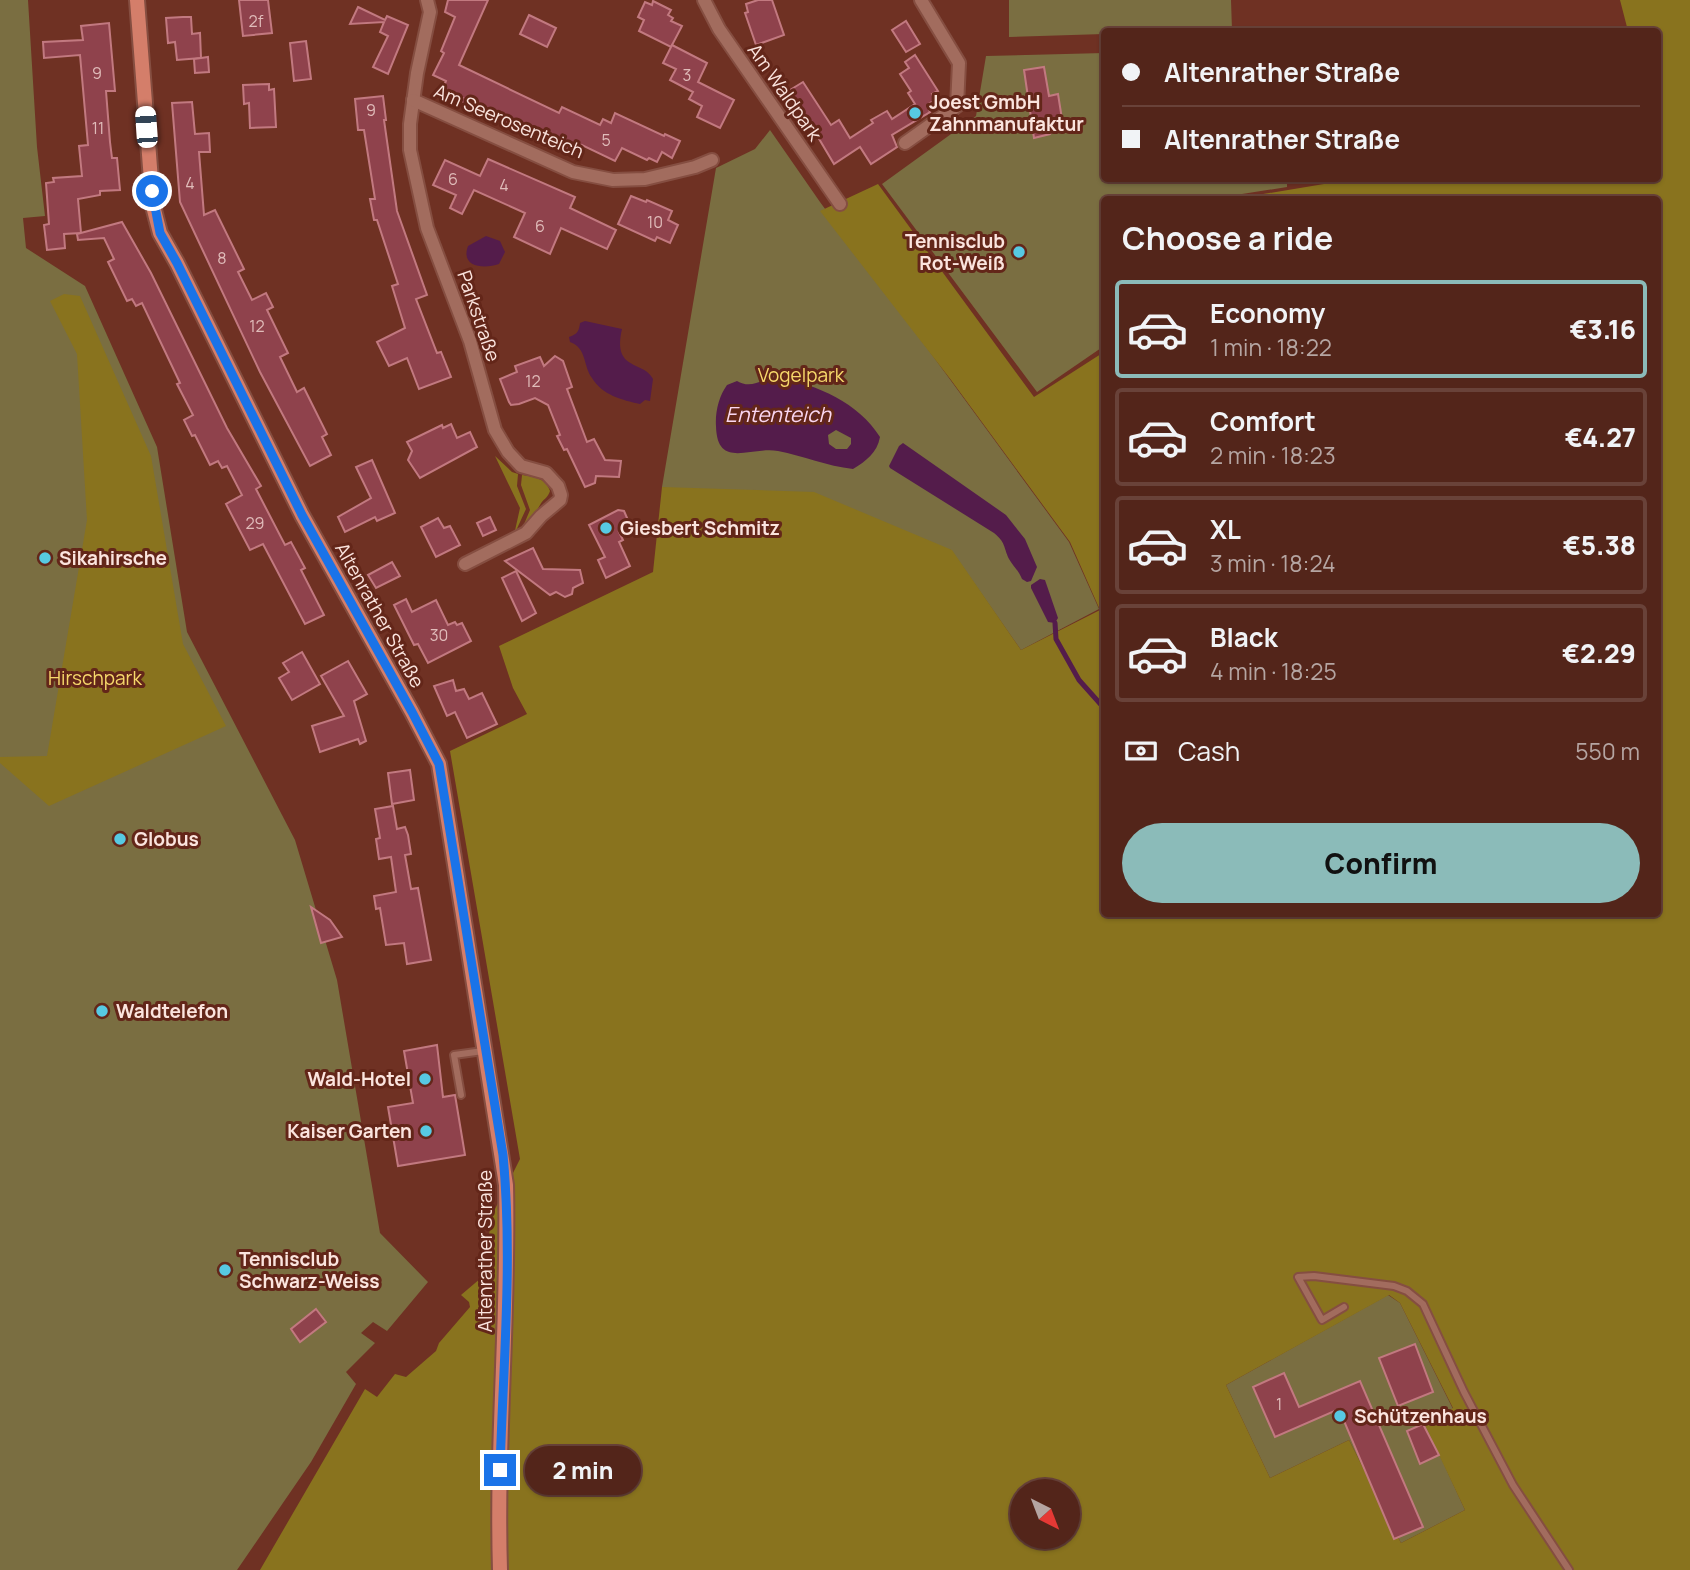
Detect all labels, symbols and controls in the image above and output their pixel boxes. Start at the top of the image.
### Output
house number: 2f [249,10,264,32]
street label: Am Waldpark [742,38,828,146]
text: Altenrather Straße [1164,54,1400,90]
house number: 9 [92,62,102,84]
house number: 3 [683,64,691,86]
street label: Am Seerosenteich [430,78,588,164]
place label: Joest GmbH Zahnmanufaktur [929,89,1084,137]
house number: 9 [366,99,376,121]
car [135,105,158,149]
marker: Joest GmbH Zahnmanufaktur [907,105,923,121]
house number: 11 [92,117,104,139]
text: Altenrather Straße [1164,121,1400,157]
house number: 5 [601,129,611,151]
house number: 6 [448,168,458,190]
house number: 4 [185,172,195,194]
house number: 4 [499,174,509,196]
route start [136,175,168,207]
house number: 10 [647,211,663,233]
house number: 6 [535,215,545,237]
text: Choose a ride [1122,216,1333,260]
place label: Tennisclub Rot-Weiß [905,228,1005,276]
marker: Tennisclub Rot-Weiß [1011,244,1027,260]
house number: 8 [217,247,227,269]
street label: Parkstraße [451,267,507,365]
text: Economy [1210,295,1325,331]
icon: car [1126,298,1189,361]
text: €3.16 [1569,311,1636,347]
house number: 12 [249,315,265,337]
text: 1 min · 18:22 [1210,331,1332,363]
park label: Vogelpark [758,362,845,388]
house number: 12 [525,370,541,392]
water label: Ententeich [725,400,833,428]
text: Comfort [1210,403,1316,439]
icon: car [1126,406,1189,469]
text: €4.27 [1565,419,1636,455]
text: 2 min · 18:23 [1210,439,1336,471]
text: XL [1210,511,1241,547]
house number: 29 [245,512,265,534]
icon: car [1126,514,1189,577]
place label: Giesbert Schmitz [620,515,780,541]
marker: Giesbert Schmitz [598,520,614,536]
text: €5.38 [1563,527,1636,563]
street label: Altenrather Straße [329,538,431,692]
place label: Sikahirsche [59,545,167,571]
text: 3 min · 18:24 [1210,547,1336,579]
marker: Sikahirsche [37,550,53,566]
text: Black [1210,619,1278,655]
icon: car [1126,622,1189,685]
house number: 30 [430,624,448,646]
text: €2.29 [1562,635,1636,671]
text: 4 min · 18:25 [1210,655,1337,687]
park label: Hirschpark [48,665,142,691]
icon: cash [1122,732,1160,770]
text: Cash [1178,733,1240,769]
text: 550 m [1575,735,1640,767]
button: Confirm [1122,823,1640,903]
place label: Globus [134,826,199,852]
marker: Globus [112,831,128,847]
place label: Waldtelefon [116,998,228,1024]
marker: Waldtelefon [94,1003,110,1019]
place label: Wald-Hotel [307,1066,411,1092]
marker: Wald-Hotel [417,1071,433,1087]
place label: Kaiser Garten [287,1118,412,1144]
marker: Kaiser Garten [418,1123,434,1139]
street label: Altenrather Straße [472,1170,498,1332]
place label: Tennisclub Schwarz-Weiss [239,1246,380,1294]
marker: Tennisclub Schwarz-Weiss [217,1262,233,1278]
house number: 1 [1276,1393,1282,1415]
place label: Schützenhaus [1354,1403,1487,1429]
marker: Schützenhaus [1332,1408,1348,1424]
callout: 2 min [524,1446,640,1494]
route end [484,1454,516,1486]
text: 2 min [553,1454,614,1486]
north arrow [1010,1479,1080,1549]
map controls [1010,1479,1080,1549]

